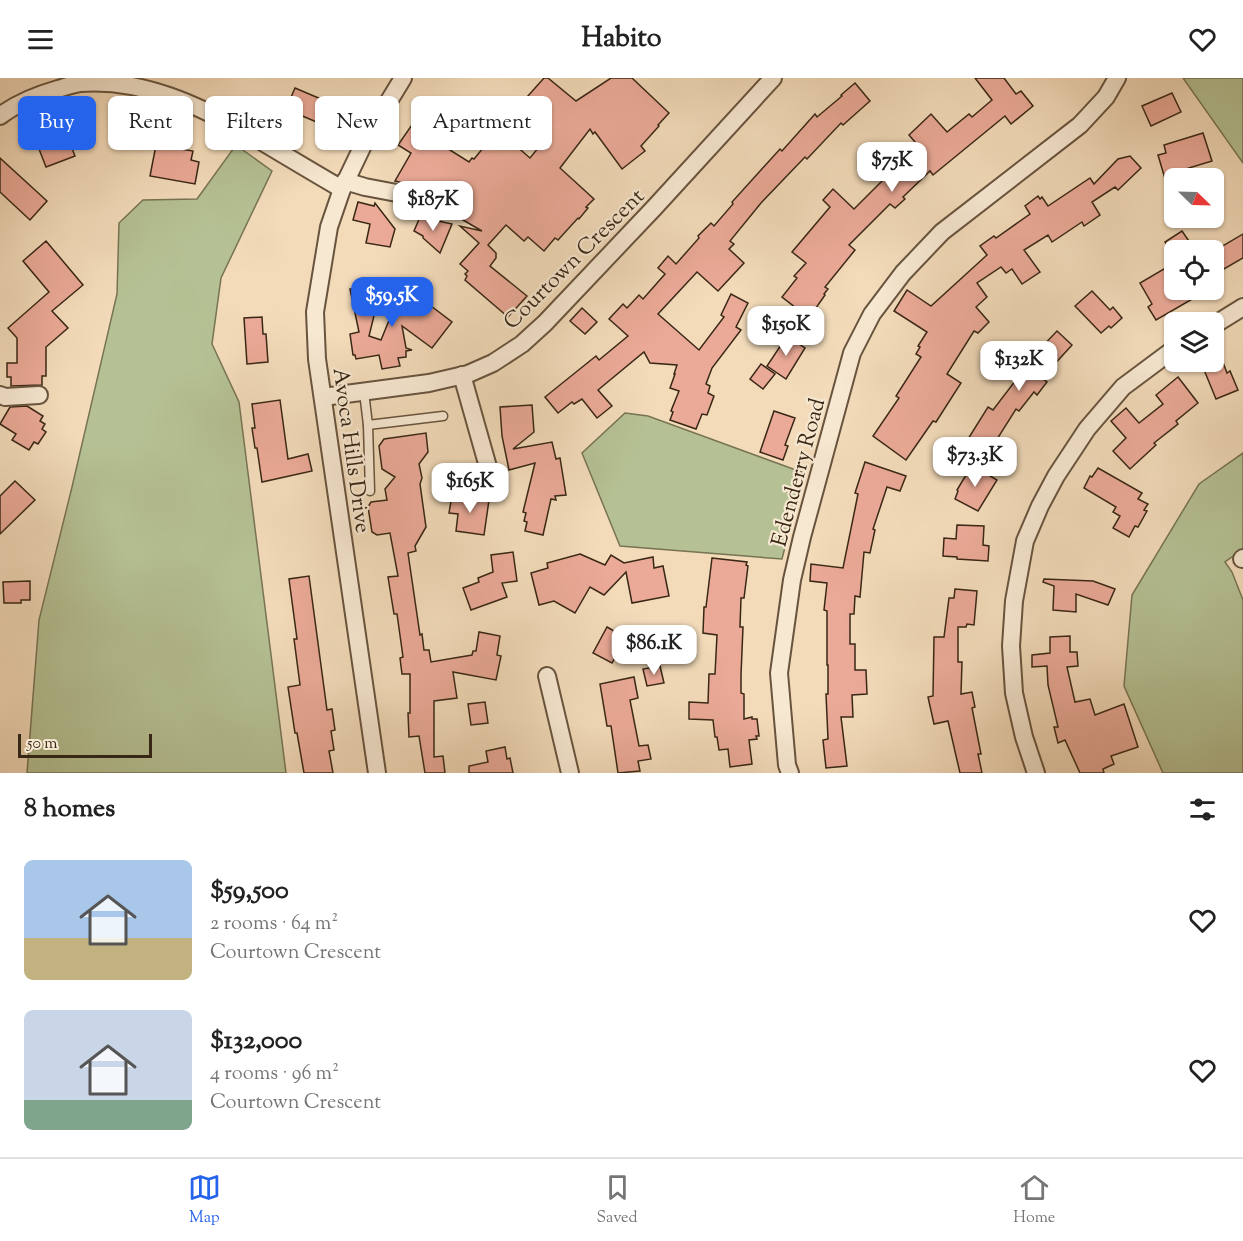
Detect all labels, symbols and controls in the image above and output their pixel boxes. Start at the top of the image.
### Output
text: Habito [582,20,661,59]
icon: menu [24,23,57,56]
icon: heart [1186,23,1219,56]
chip: Buy [18,96,96,150]
chip: Rent [108,96,193,150]
chip: Filters [205,96,303,150]
chip: New [315,96,399,150]
chip: Apartment [411,96,552,150]
pin: $75K [856,142,928,193]
text: $75K [871,147,913,176]
north arrow [1164,168,1224,228]
map controls [1164,168,1224,372]
pin: $187K [391,181,475,232]
street label: Courtown Crescent [497,182,653,338]
text: $187K [407,186,459,215]
button: locate [1164,240,1224,300]
pin: $59.5K [343,277,441,328]
text: $59.5K [365,282,419,311]
pin: $150K [744,306,828,357]
text: $150K [761,311,811,340]
button: layers [1164,312,1224,372]
pin: $132K [977,341,1061,392]
text: $132K [994,346,1044,375]
street label: Avoca Hills Drive [323,366,377,535]
street label: Edenderry Road [765,395,835,551]
pin: $73.3K [926,437,1024,488]
text: $73.3K [947,442,1003,471]
pin: $165K [428,463,512,514]
text: $165K [446,468,494,497]
pin: $86.1K [605,625,703,676]
text: $86.1K [626,630,682,659]
scale bar [18,731,152,758]
text: 50 m [27,733,58,756]
text: 8 homes [24,791,115,828]
icon: filters [1186,793,1219,826]
text: $59,500 [210,873,289,910]
icon: home [72,884,144,956]
icon: heart [1186,904,1219,937]
text: 2 rooms · 64 m² [210,910,338,939]
text: Courtown Crescent [210,939,381,968]
text: $132,000 [210,1023,302,1060]
icon: home [72,1034,144,1106]
icon: heart [1186,1054,1219,1087]
text: 4 rooms · 96 m² [210,1060,339,1089]
text: Courtown Crescent [210,1089,381,1118]
tab: Map [188,1171,221,1230]
tab: Saved [596,1171,638,1230]
tab: Home [1013,1171,1055,1230]

